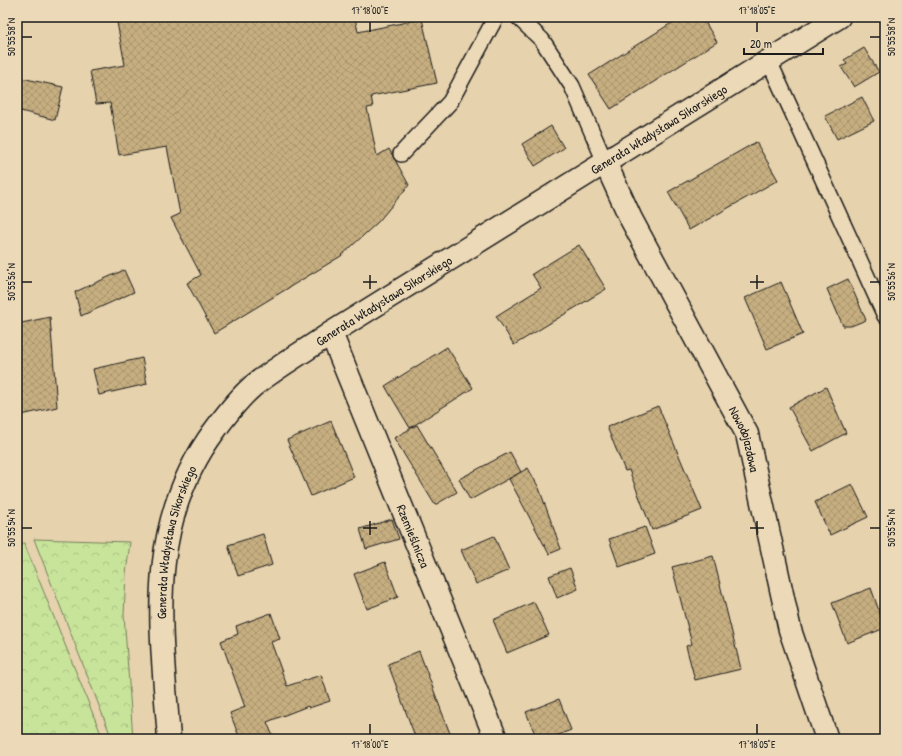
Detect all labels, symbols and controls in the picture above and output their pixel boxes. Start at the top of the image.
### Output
text: 17°18'00"E [352,4,389,17]
text: 17°18'05"E [739,4,776,17]
text: 50°55'58"N [5,18,18,56]
text: 50°55'58"N [885,18,898,56]
scale bar [744,30,823,56]
text: 20 m [750,35,772,52]
street label: Generała Władysława Sikorskiego [587,80,730,178]
street label: Generała Władysława Sikorskiego [312,251,455,350]
text: 50°55'56"N [5,263,18,301]
text: 50°55'56"N [885,263,898,301]
street label: Nowodojazdowa [725,403,764,474]
street label: Generała Władysława Sikorskiego [152,462,200,619]
street label: Rzemieślnicza [393,502,434,570]
text: 50°55'54"N [5,509,18,547]
text: 50°55'54"N [885,509,898,547]
text: 17°18'00"E [352,738,389,751]
text: 17°18'05"E [739,738,776,751]

